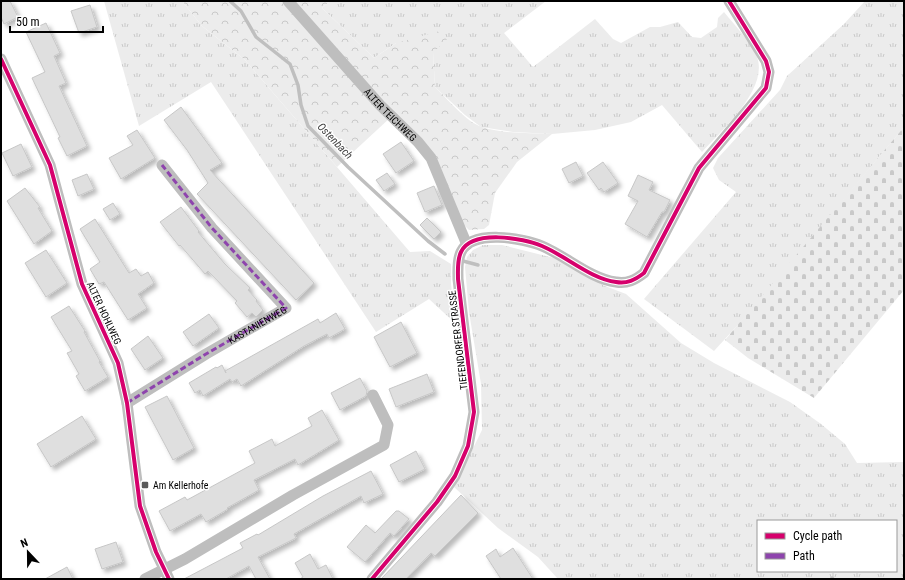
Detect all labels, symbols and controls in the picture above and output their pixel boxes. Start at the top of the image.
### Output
scale bar [10,8,103,34]
text: 50 m [16,15,40,29]
street label: ALTER TEICHWEG [362,86,419,143]
water label: Ostenbach [315,120,355,162]
street label: ALTER HOHLWEG [85,280,123,346]
street label: TIEFENDORFER STRASSE [446,290,470,390]
street label: KASTANIENWEG [226,303,288,346]
marker: Am Kellerhofe [140,480,150,490]
place label: Am Kellerhofe [153,480,209,491]
legend [757,520,897,572]
text: Cycle path [793,529,843,543]
north arrow [8,532,48,572]
text: N [19,536,30,550]
text: Path [793,549,815,563]

